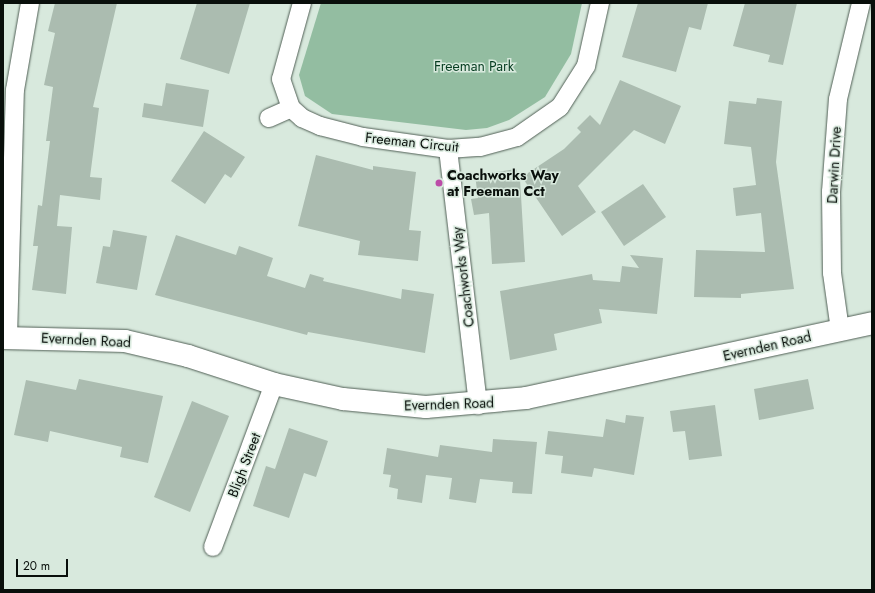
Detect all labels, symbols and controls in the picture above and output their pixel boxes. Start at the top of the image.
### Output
park label: Freeman Park [434,58,514,74]
street label: Darwin Drive [824,126,844,204]
street label: Freeman Circuit [364,129,460,155]
place label: Coachworks Way at Freeman Cct [447,167,559,200]
marker: Coachworks Way at Freeman Cct [434,178,444,188]
street label: Coachworks Way [449,226,477,328]
street label: Evernden Road [721,328,813,364]
street label: Evernden Road [41,329,131,351]
street label: Evernden Road [404,394,494,414]
street label: Bligh Street [224,430,264,500]
scale bar [18,551,70,577]
text: 20 m [23,557,50,575]

